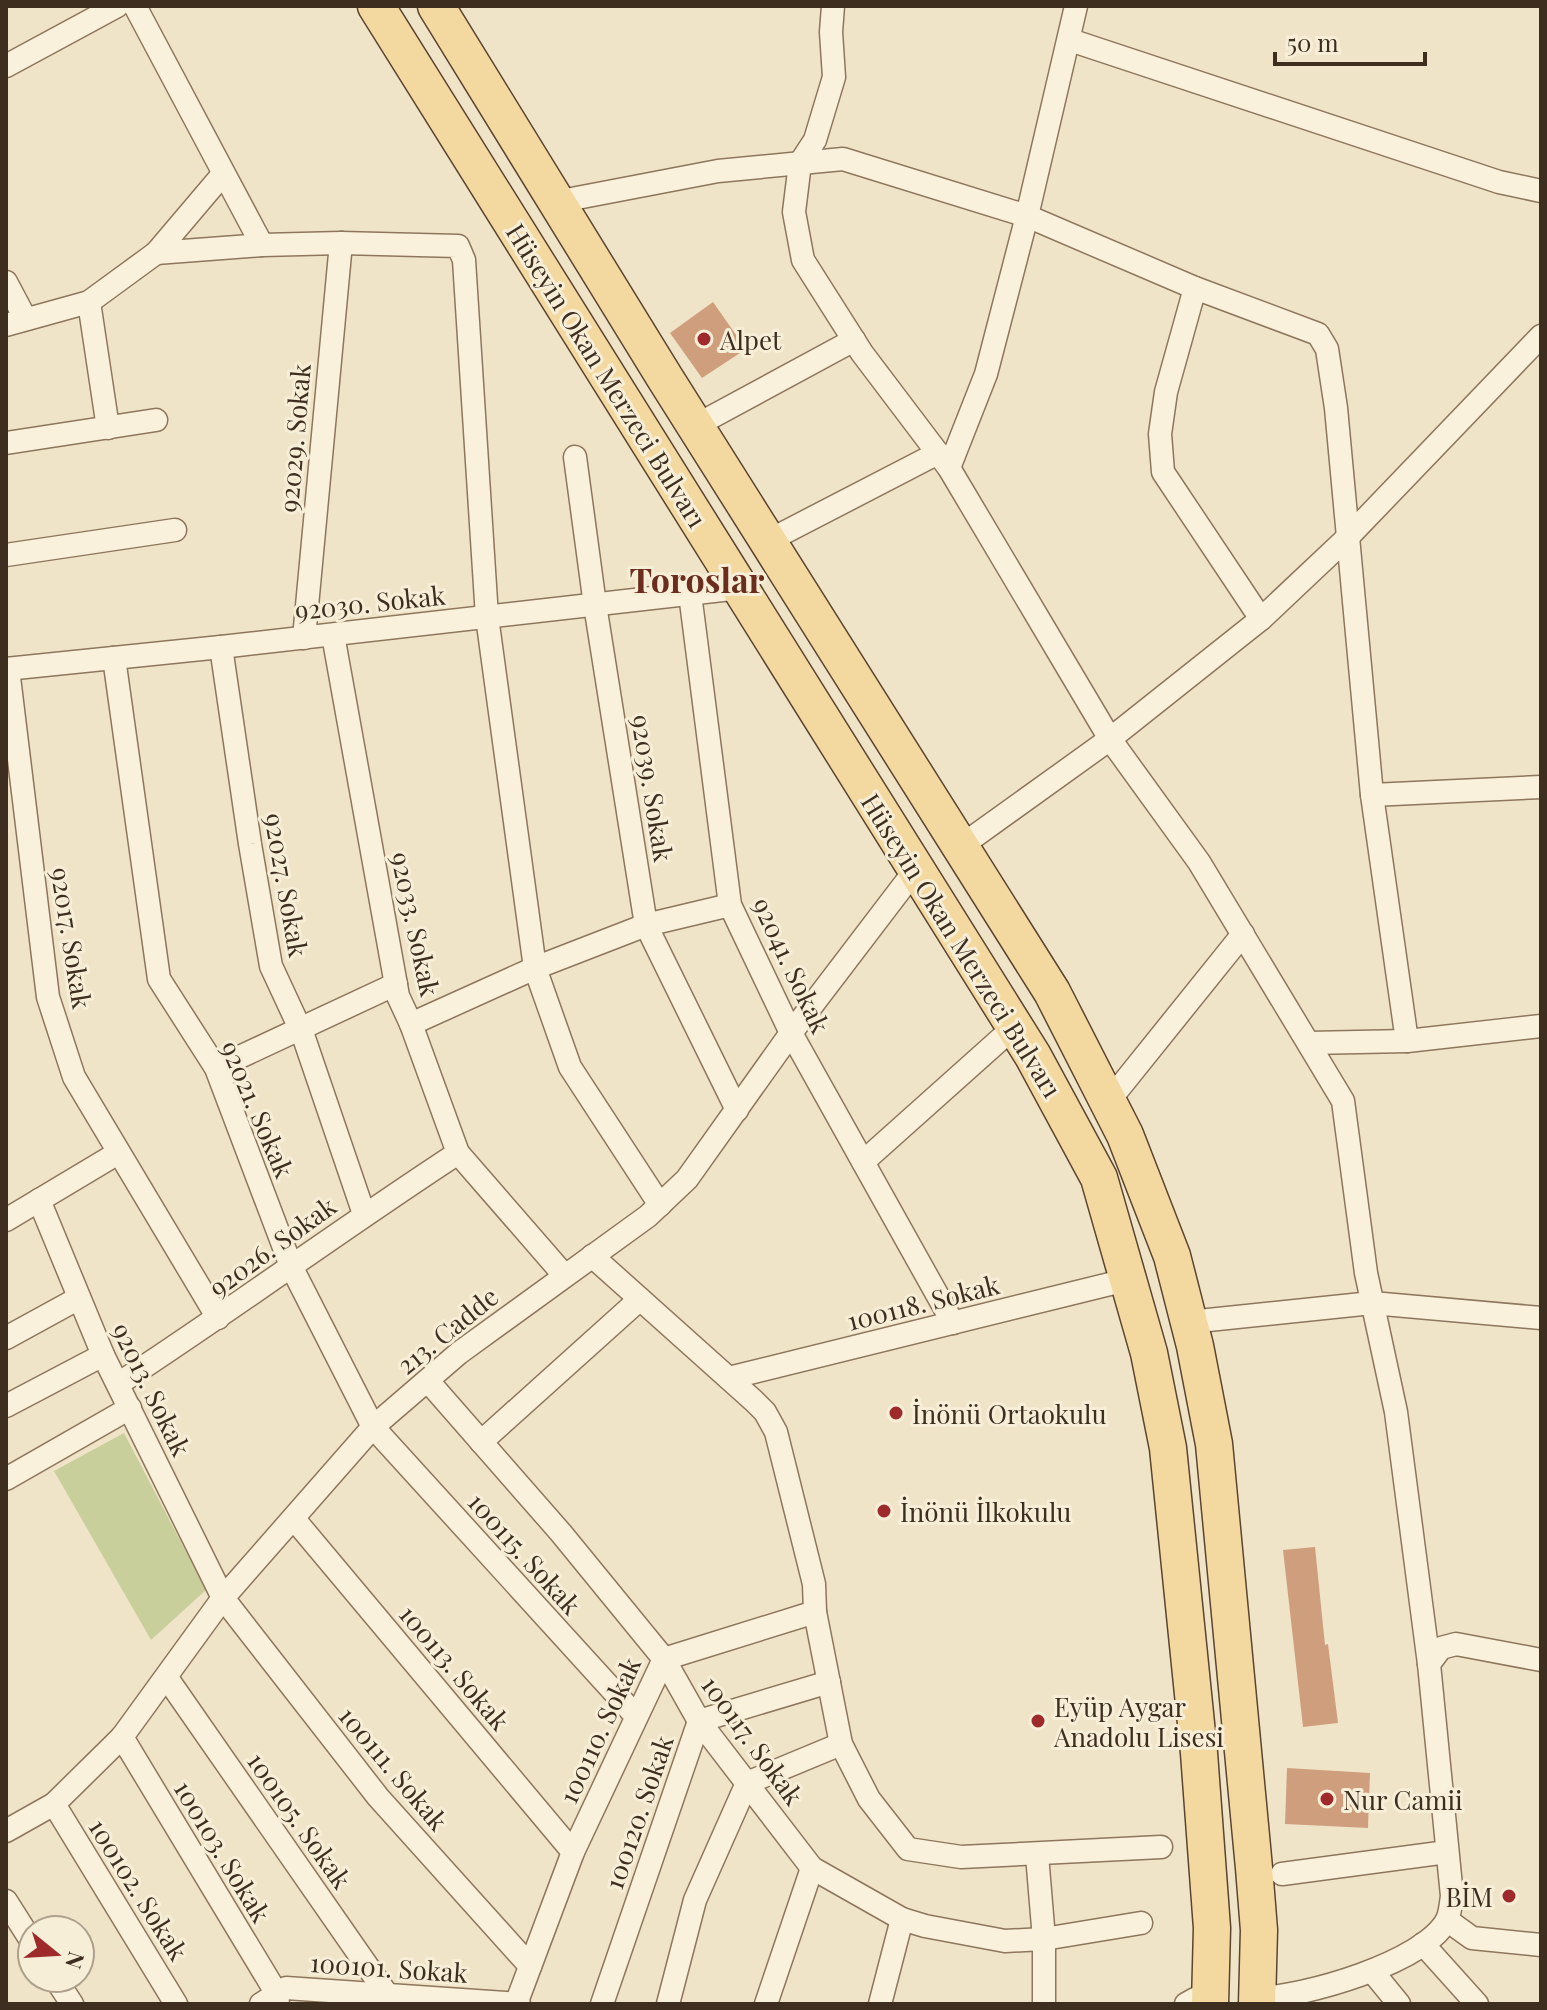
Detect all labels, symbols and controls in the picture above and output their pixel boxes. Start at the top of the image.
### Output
scale bar [1275,16,1425,66]
text: 50 m [1287,26,1339,58]
street label: Hüseyin Okan Merzeci Bulvarı [499,216,715,534]
place label: Alpet [719,322,782,357]
marker: Alpet [695,330,713,348]
street label: 92029. Sokak [270,361,318,514]
district label: Toroslar [630,556,765,602]
street label: 92030. Sokak [293,577,448,627]
street label: 92039. Sokak [624,712,682,865]
street label: Hüseyin Okan Merzeci Bulvarı [854,786,1070,1104]
street label: 92027. Sokak [257,810,317,960]
street label: 92033. Sokak [384,848,449,1000]
street label: 92017. Sokak [44,865,101,1012]
street label: 92041. Sokak [745,891,839,1039]
street label: 92021. Sokak [213,1035,303,1184]
street label: 92026. Sokak [201,1187,343,1304]
street label: 100118. Sokak [843,1266,1004,1338]
street label: 213. Cadde [389,1278,505,1382]
street label: 92013. Sokak [105,1316,200,1462]
place label: İnönü Ortaokulu [912,1396,1107,1431]
marker: İnönü Ortaokulu [887,1404,905,1422]
street label: 100115. Sokak [461,1484,590,1622]
place label: İnönü İlkokulu [900,1494,1071,1529]
marker: İnönü İlkokulu [875,1502,893,1520]
street label: 100113. Sokak [392,1597,518,1738]
street label: 100110. Sokak [550,1650,649,1809]
street label: 100117. Sokak [694,1668,812,1812]
place label: Eyüp Aygar Anadolu Lisesi [1053,1689,1224,1754]
street label: 100111. Sokak [332,1699,457,1838]
marker: Eyüp Aygar Anadolu Lisesi [1029,1712,1047,1730]
street label: 100120. Sokak [595,1730,681,1894]
street label: 100105. Sokak [240,1745,360,1896]
street label: 100103. Sokak [167,1773,280,1929]
place label: Nur Camii [1343,1782,1463,1817]
marker: Nur Camii [1318,1790,1336,1808]
street label: 100102. Sokak [82,1812,197,1967]
place label: BİM [1446,1879,1493,1914]
marker: BİM [1500,1887,1518,1905]
north arrow [16,1914,96,1994]
street label: 100101. Sokak [309,1944,470,1990]
text: N [59,1948,93,1973]

